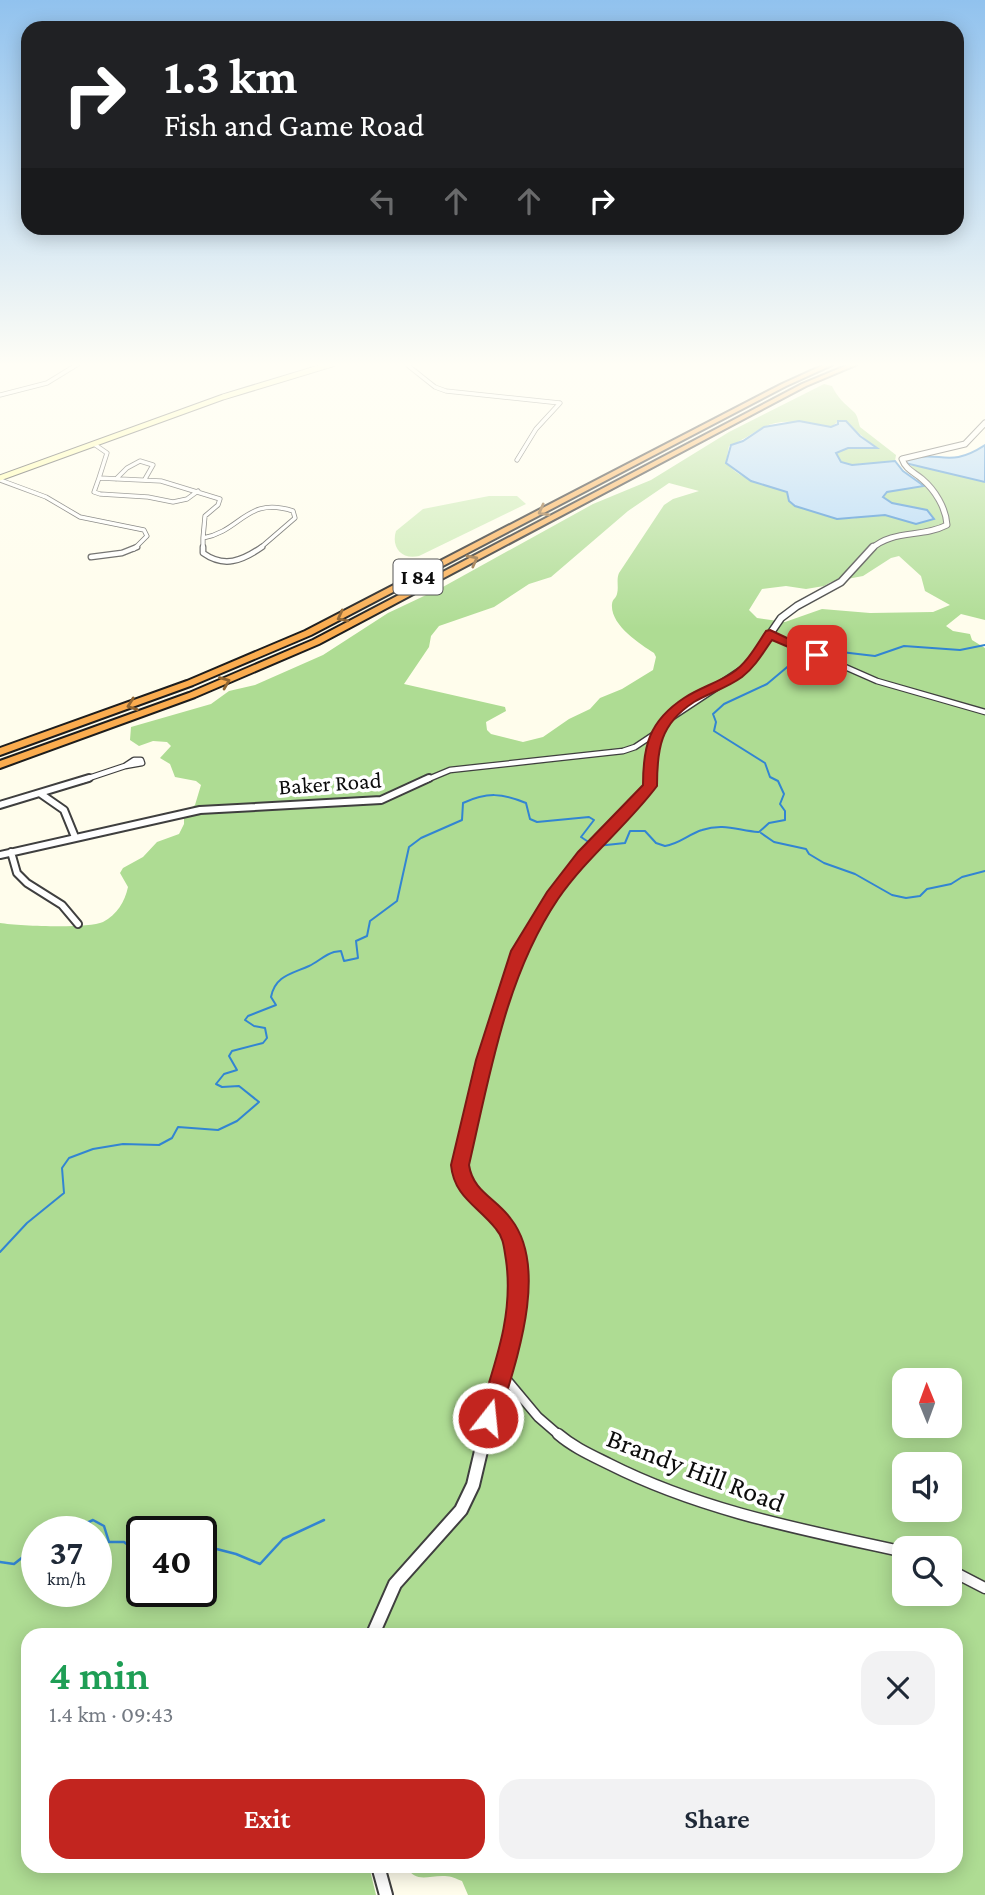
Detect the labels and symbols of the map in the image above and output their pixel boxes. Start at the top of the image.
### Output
one-way arrow [538,503,550,517]
one-way arrow [466,555,478,569]
road number: I 84 [394,560,442,594]
one-way arrow [336,608,349,622]
pin [787,625,847,685]
one-way arrow [218,676,230,690]
one-way arrow [126,696,138,710]
street label: Baker Road [278,766,382,800]
north arrow [892,1368,962,1438]
position arrow [451,1381,525,1455]
street label: Brandy Hill Road [603,1422,790,1518]
speed limit sign: 40 [126,1516,217,1607]

